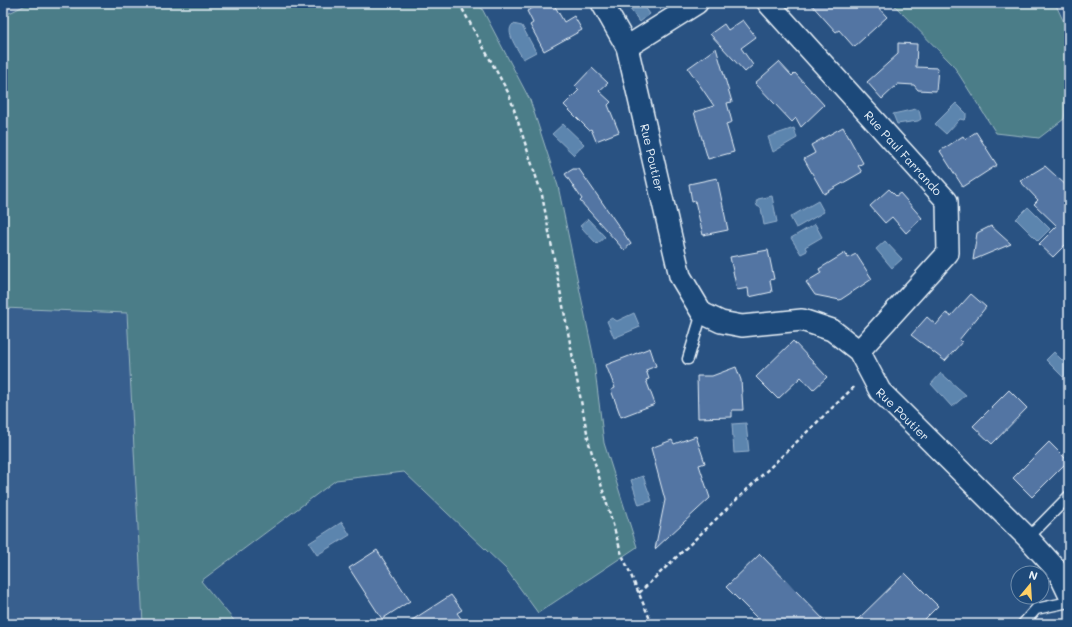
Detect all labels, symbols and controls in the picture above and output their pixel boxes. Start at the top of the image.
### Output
street label: Rue Paul Farrando [861,107,946,199]
street label: Rue Poutier [637,122,668,193]
street label: Rue Poutier [873,384,933,444]
north arrow [1010,565,1050,605]
text: N [1027,567,1040,583]

